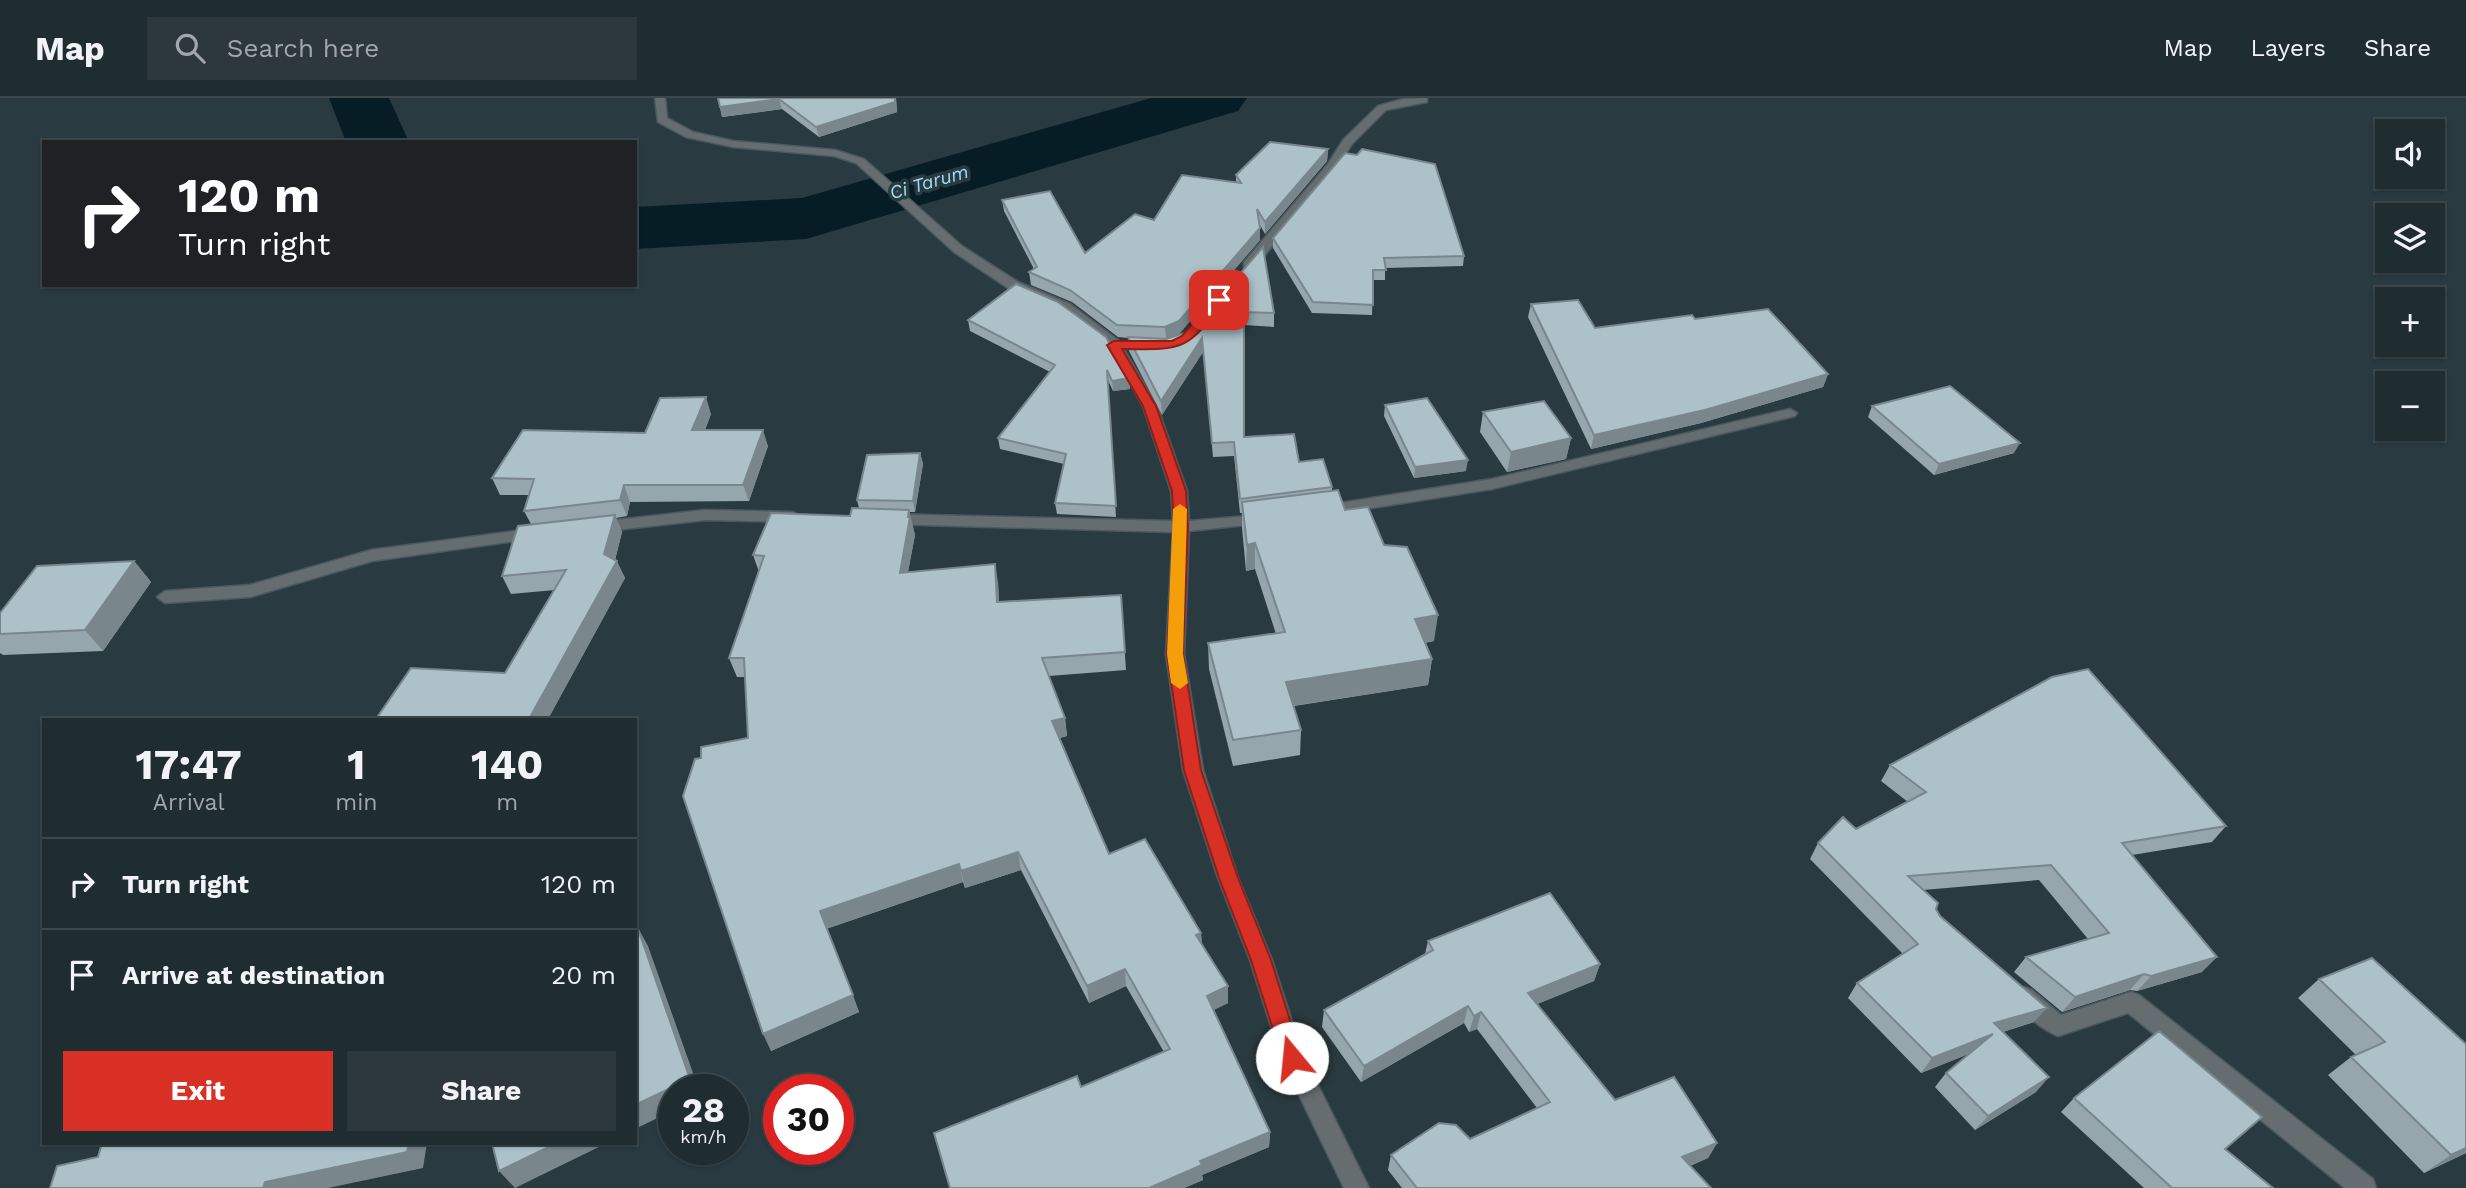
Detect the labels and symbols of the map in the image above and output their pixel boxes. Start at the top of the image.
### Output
water label: Ci Tarum [887,160,971,204]
pin [1189,270,1249,330]
position arrow [1255,1021,1329,1095]
speed limit sign: 30 [763,1074,854,1165]

